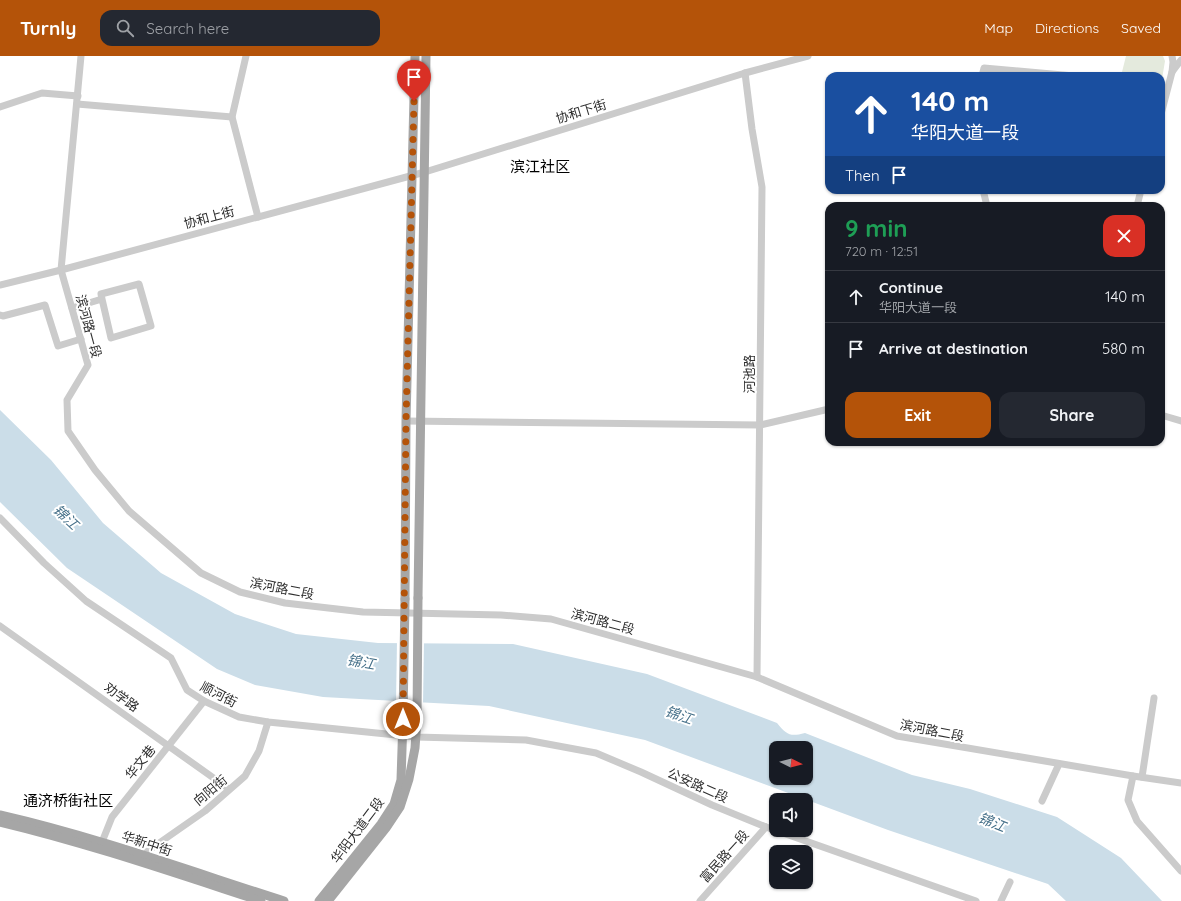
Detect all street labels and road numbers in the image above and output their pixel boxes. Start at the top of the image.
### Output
street label: 协和下街 [554,96,608,126]
street label: 协和上街 [182,203,236,231]
street label: 滨河路一段 [73,293,105,359]
street label: 河池路 [741,354,757,394]
street label: 滨河路二段 [249,574,315,602]
street label: 滨河路二段 [570,605,636,637]
street label: 顺河街 [198,678,240,710]
street label: 劝学路 [102,679,142,715]
street label: 滨河路二段 [899,716,965,744]
street label: 华文巷 [122,742,158,782]
street label: 公安路二段 [665,764,731,806]
street label: 向阳街 [190,771,230,809]
street label: 华阳大道二段 [327,794,387,866]
street label: 富民路一段 [696,826,752,886]
street label: 华新中街 [120,827,174,859]

